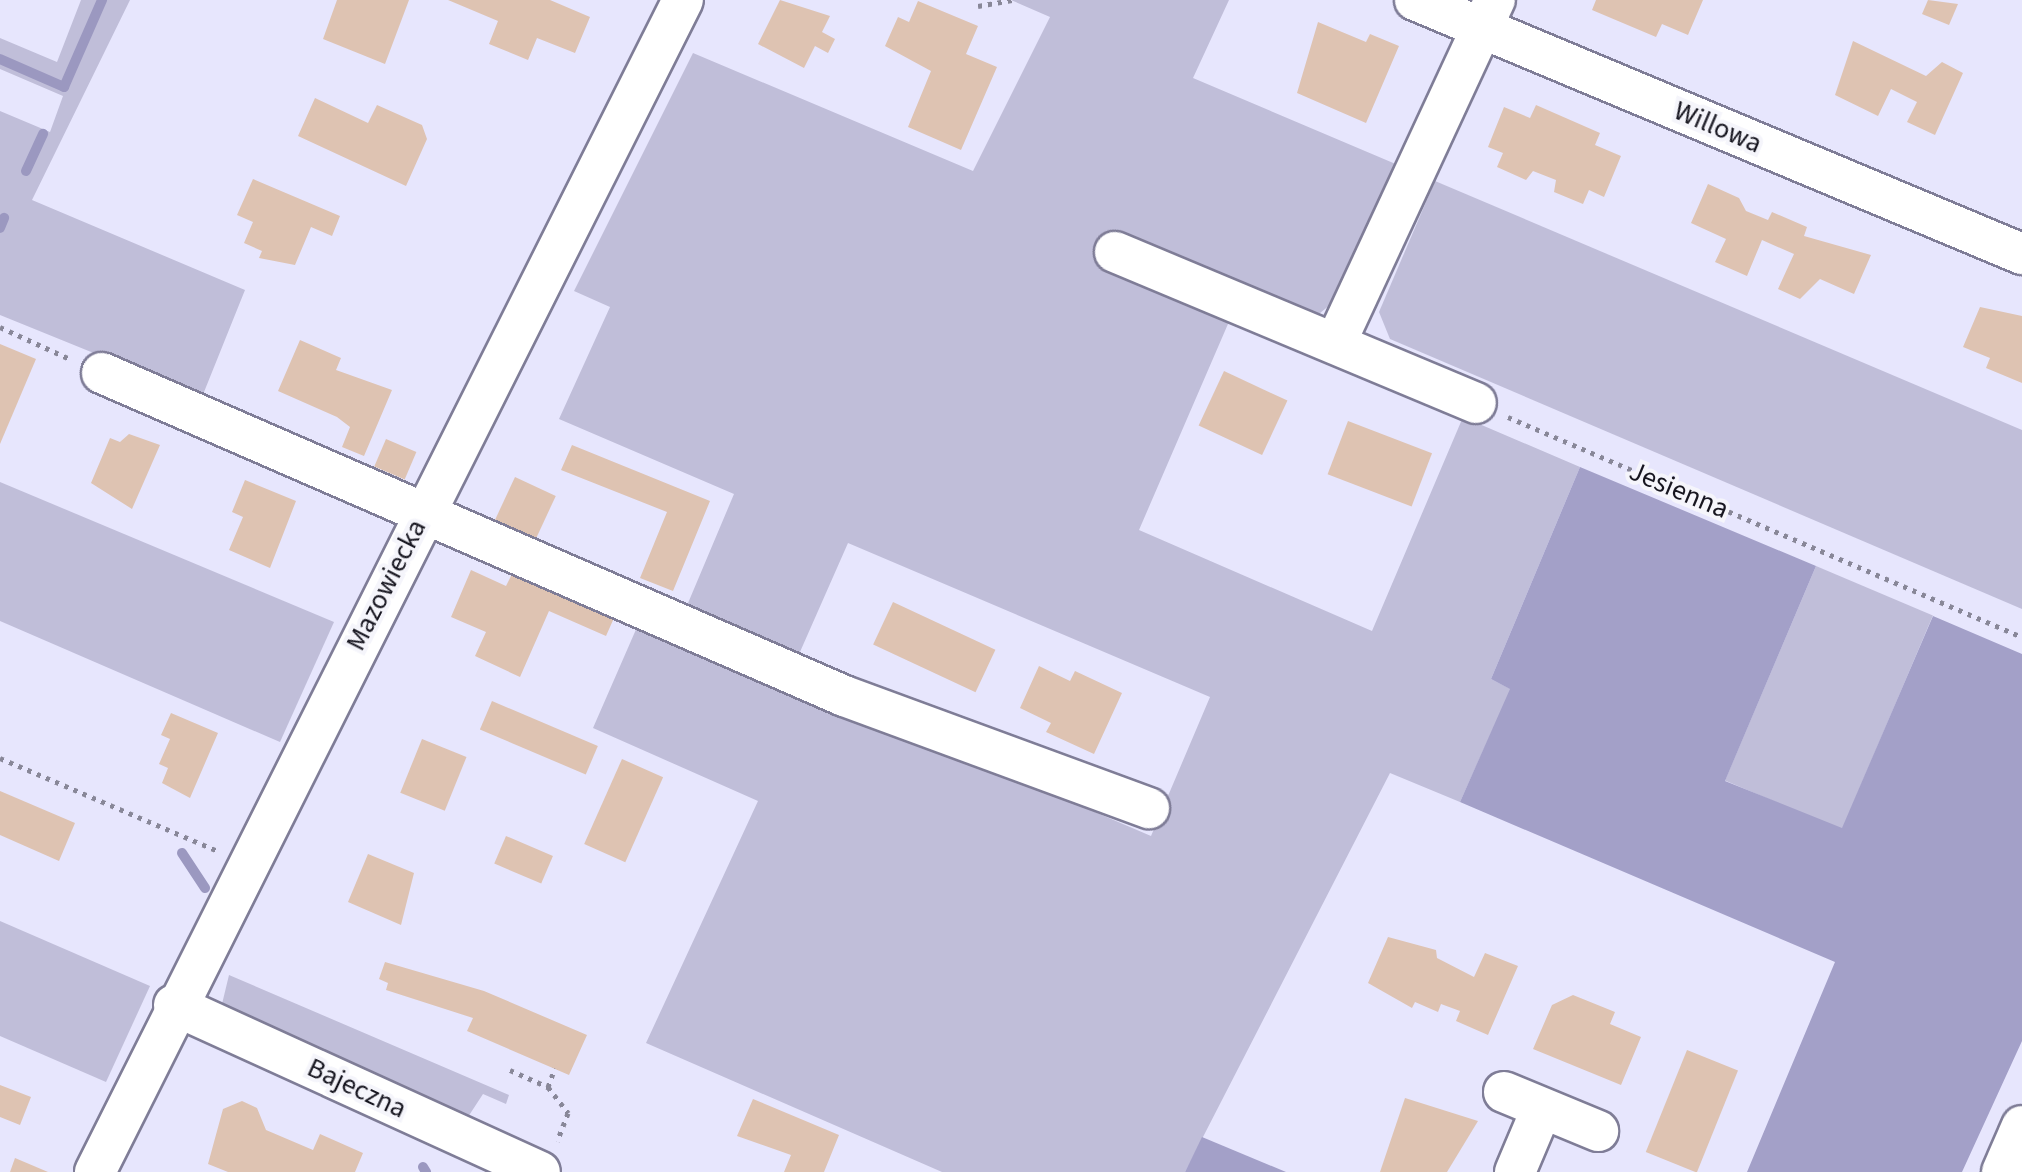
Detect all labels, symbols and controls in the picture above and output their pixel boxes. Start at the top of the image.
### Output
street label: Willowa [1669,94,1767,160]
street label: Jesienna [1624,454,1734,526]
street label: Mazowiecka [339,514,433,656]
street label: Bajeczna [302,1050,412,1126]

